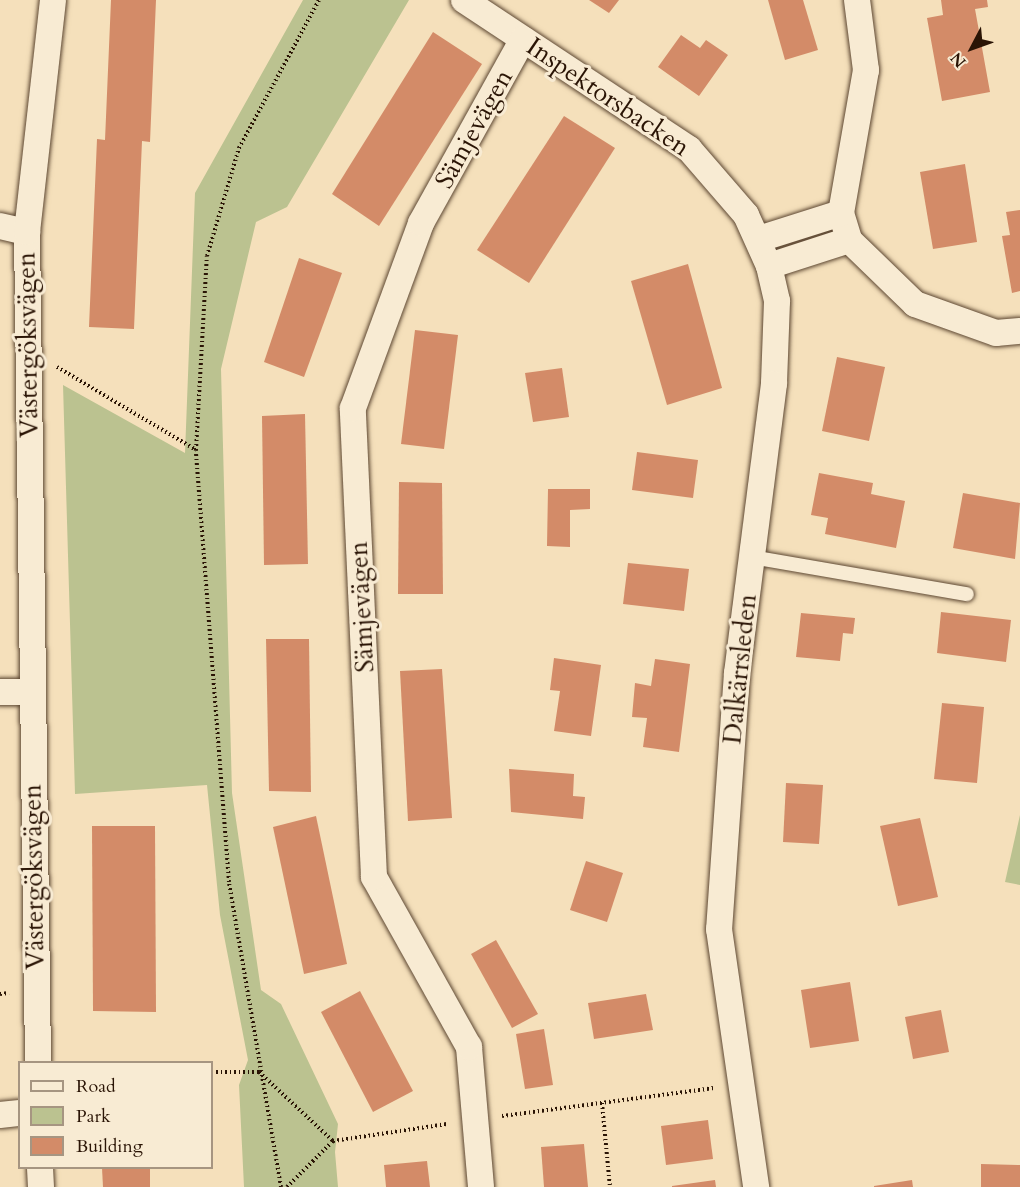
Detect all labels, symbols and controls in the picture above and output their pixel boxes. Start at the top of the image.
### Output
north arrow [942,18,1002,78]
street label: Inspektorsbacken [521,31,695,163]
text: N [946,47,971,72]
street label: Sämjevägen [429,64,519,194]
street label: Västergöksvägen [11,252,45,438]
street label: Sämjevägen [343,541,381,673]
street label: Dalkärrsleden [717,592,763,746]
street label: Västergöksvägen [17,784,51,970]
legend [18,1061,213,1169]
text: Road [76,1074,116,1099]
text: Park [76,1104,111,1129]
text: Building [76,1134,143,1159]

